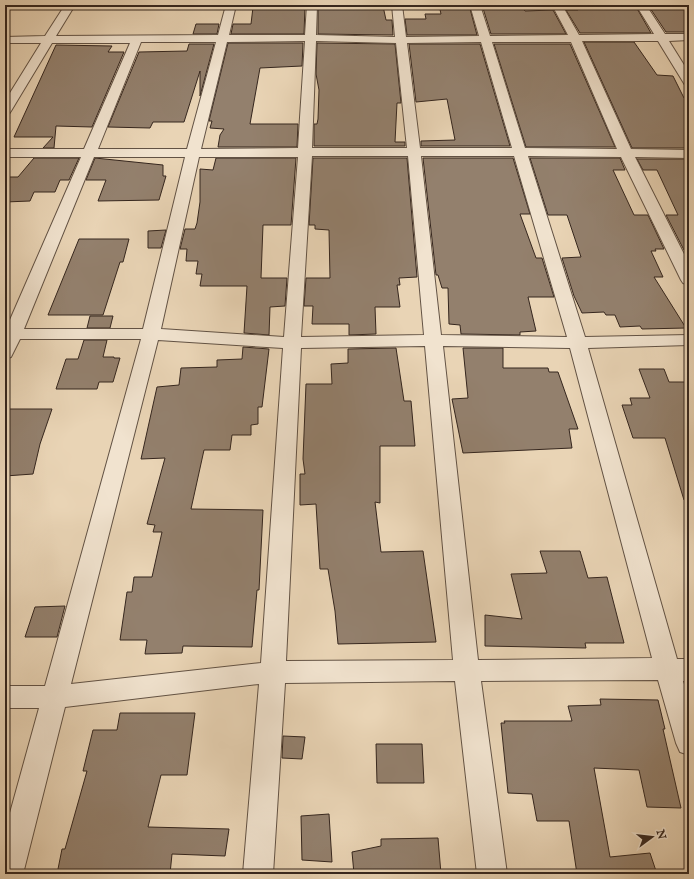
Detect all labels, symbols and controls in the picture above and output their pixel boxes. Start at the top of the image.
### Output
north arrow [632,817,672,857]
text: N [652,827,669,842]

